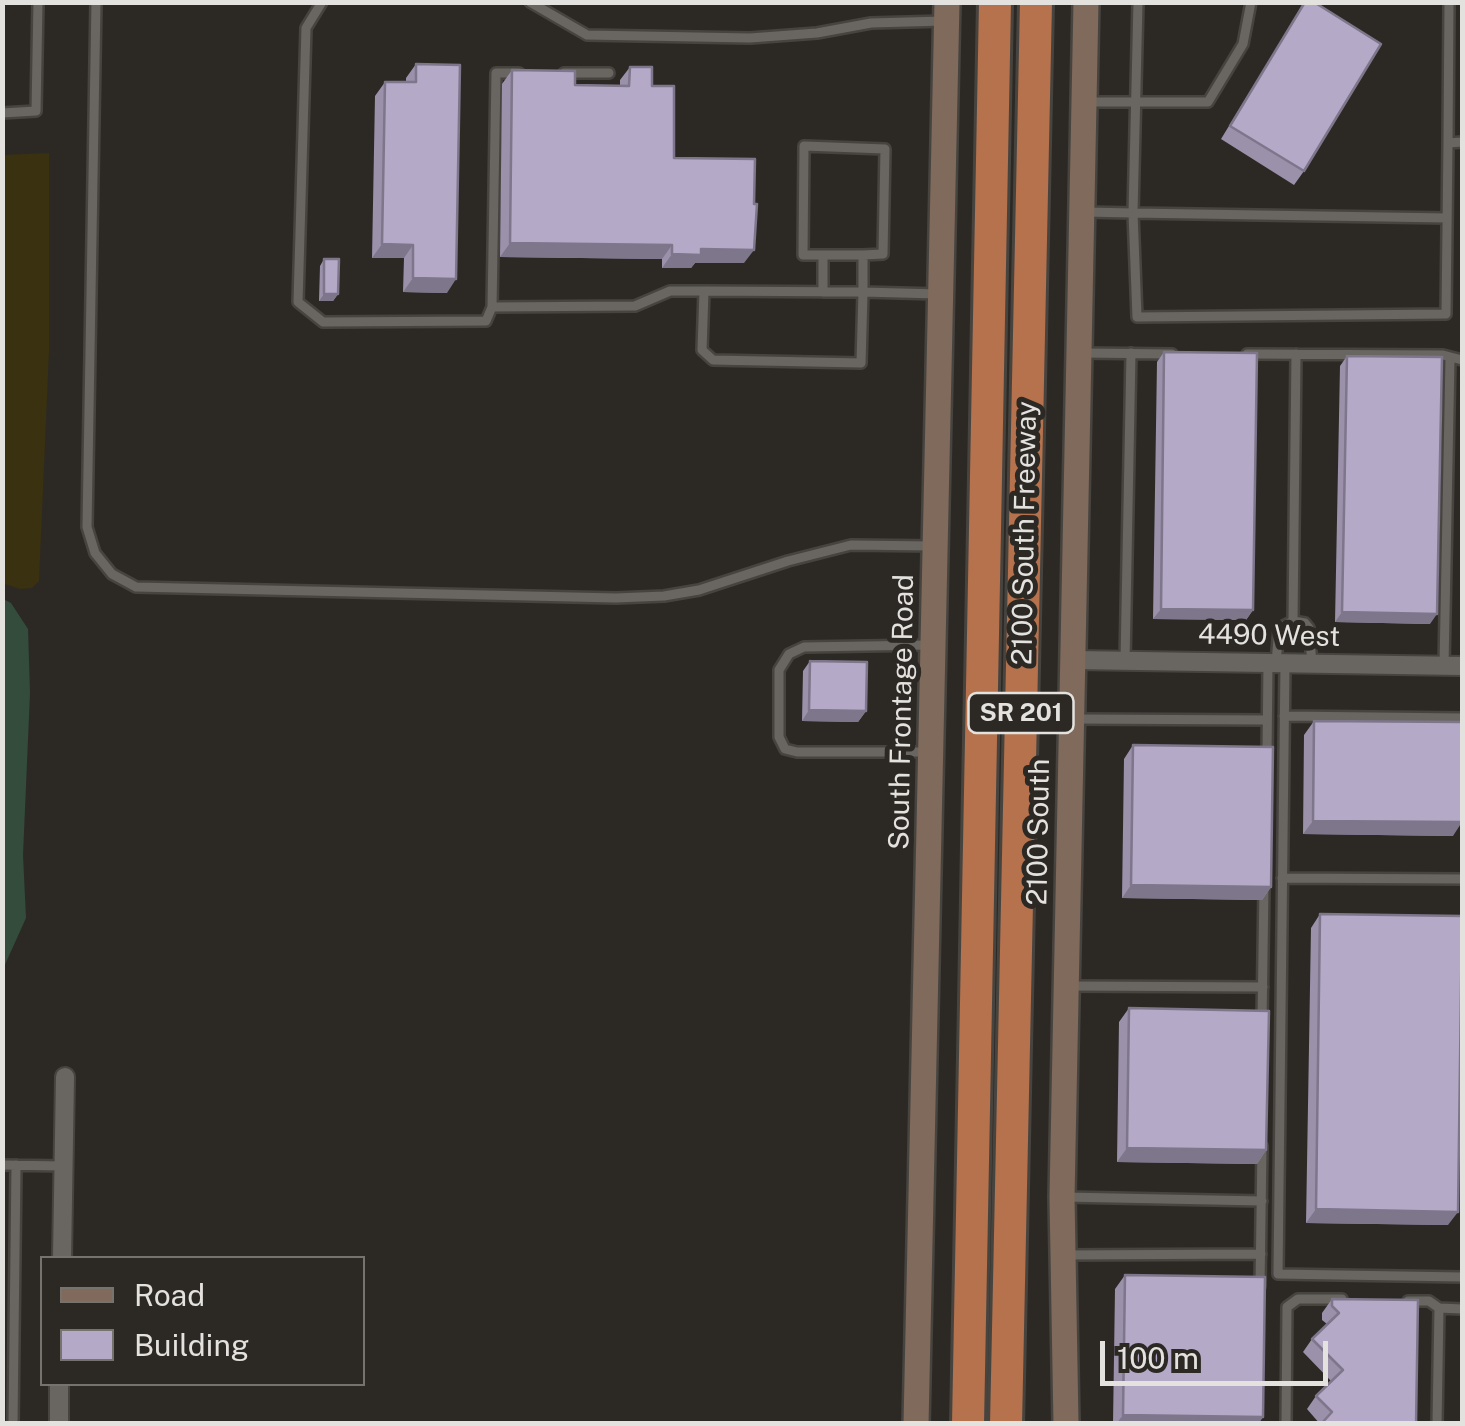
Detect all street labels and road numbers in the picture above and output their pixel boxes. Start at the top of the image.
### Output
street label: 2100 South Freeway [1006,401,1044,665]
street label: South Frontage Road [883,574,921,850]
street label: 4490 West [1198,618,1340,654]
road number: SR 201 [968,693,1074,733]
street label: 2100 South [1021,758,1057,906]

